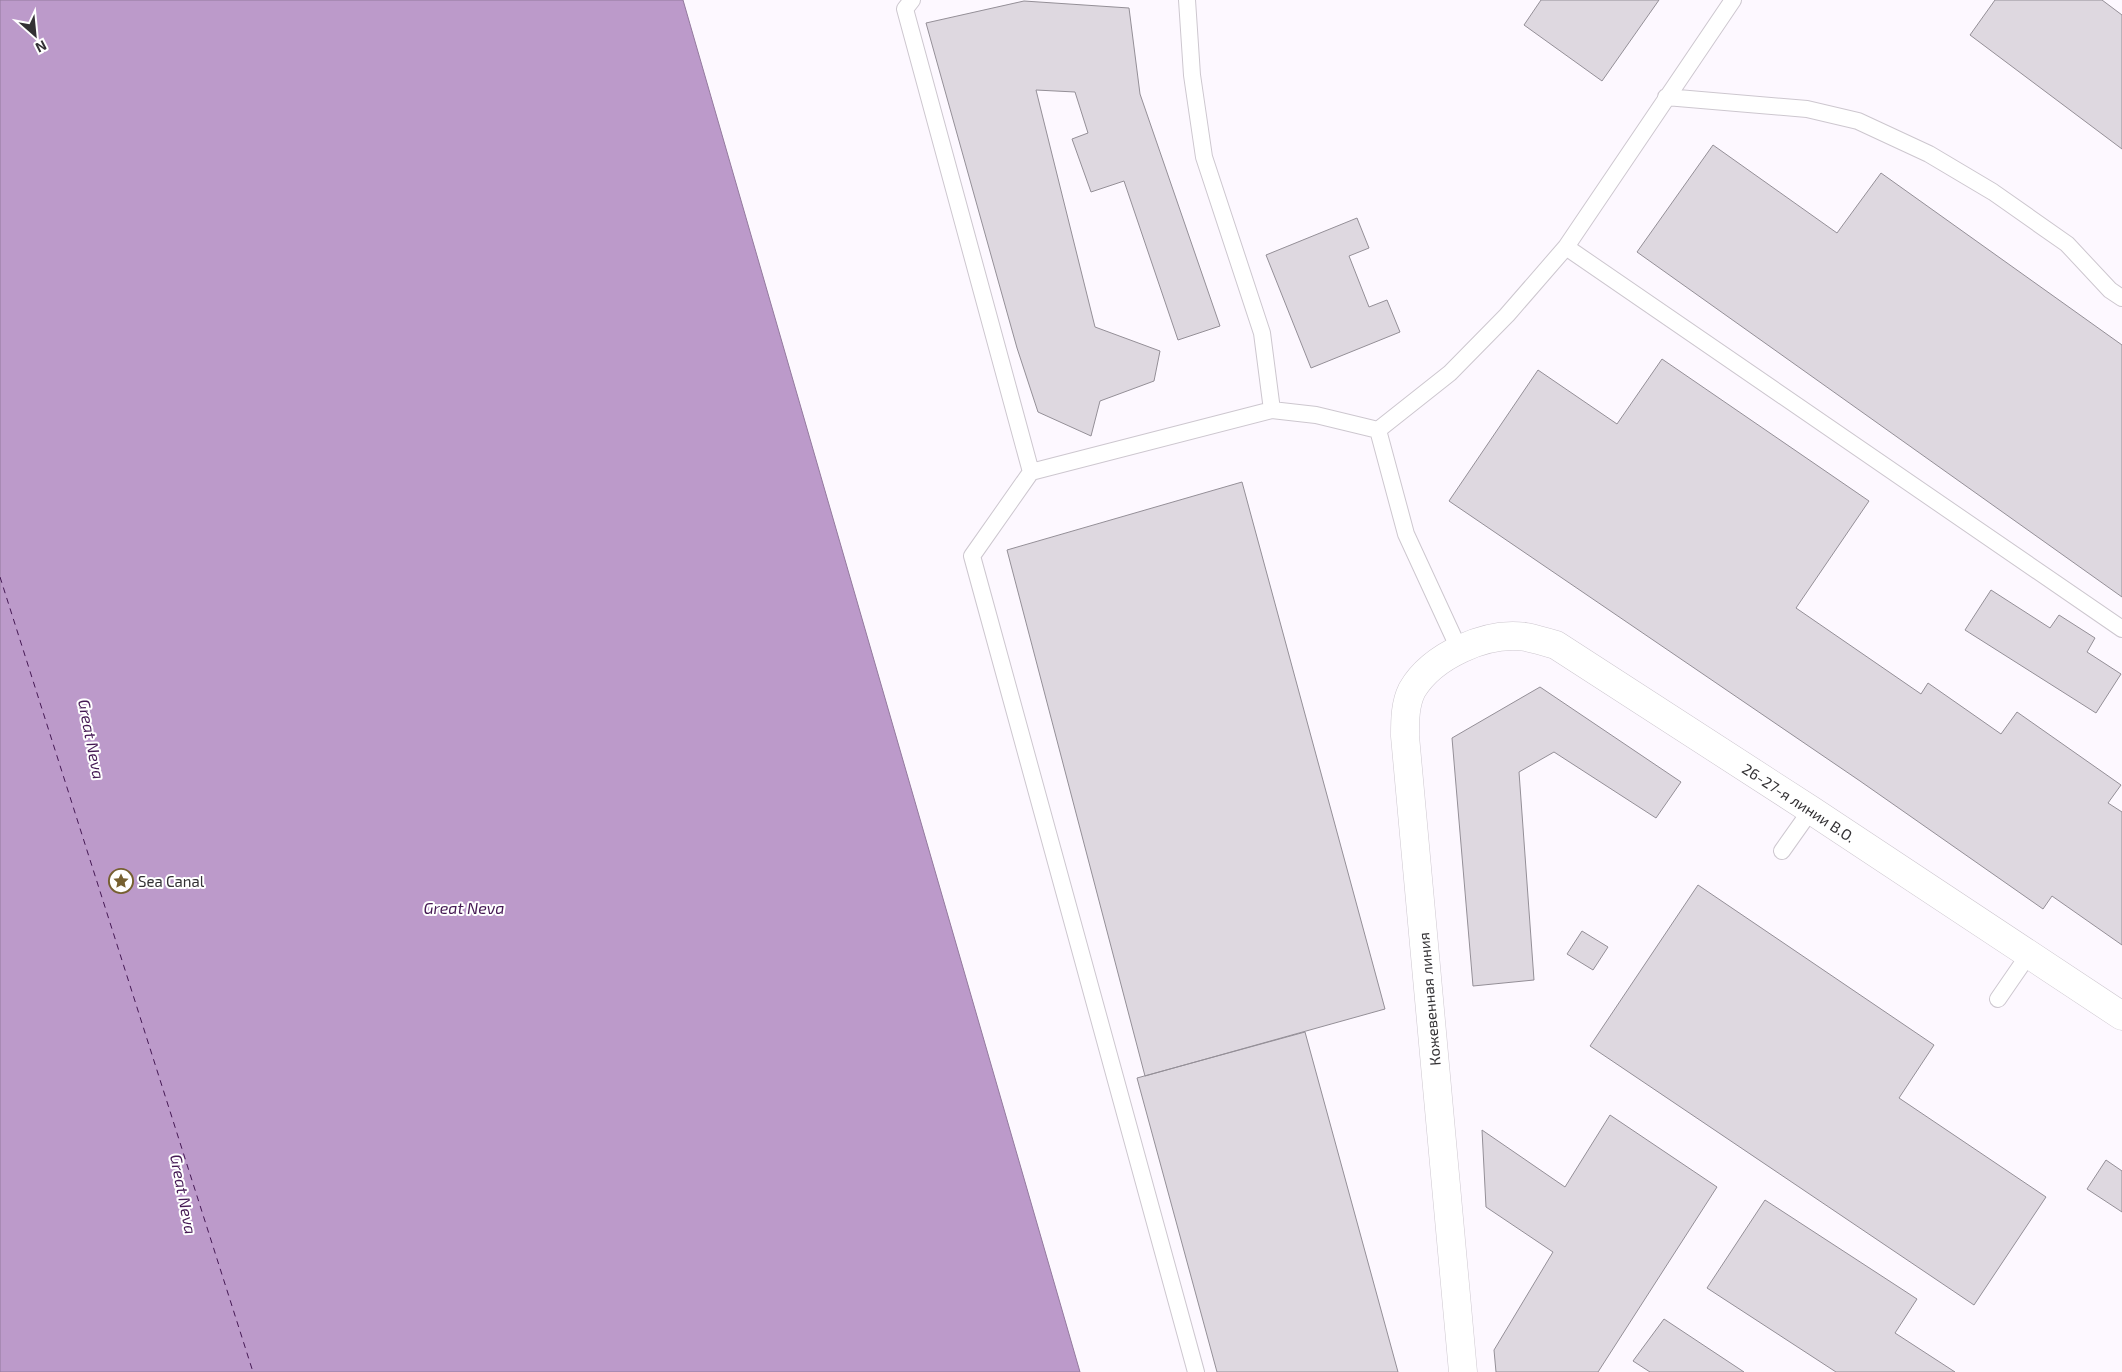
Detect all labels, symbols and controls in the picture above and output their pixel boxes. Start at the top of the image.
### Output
north arrow [10,10,60,60]
text: N [33,37,49,57]
water label: Great Neva [75,697,109,781]
street label: 26-27-я линии В.О. [1739,759,1859,846]
place icon: Sea Canal [108,868,134,894]
place label: Sea Canal [138,872,205,890]
water label: Great Neva [423,898,505,917]
street label: Кожевенная линия [1414,932,1444,1066]
water label: Great Neva [167,1152,201,1236]

